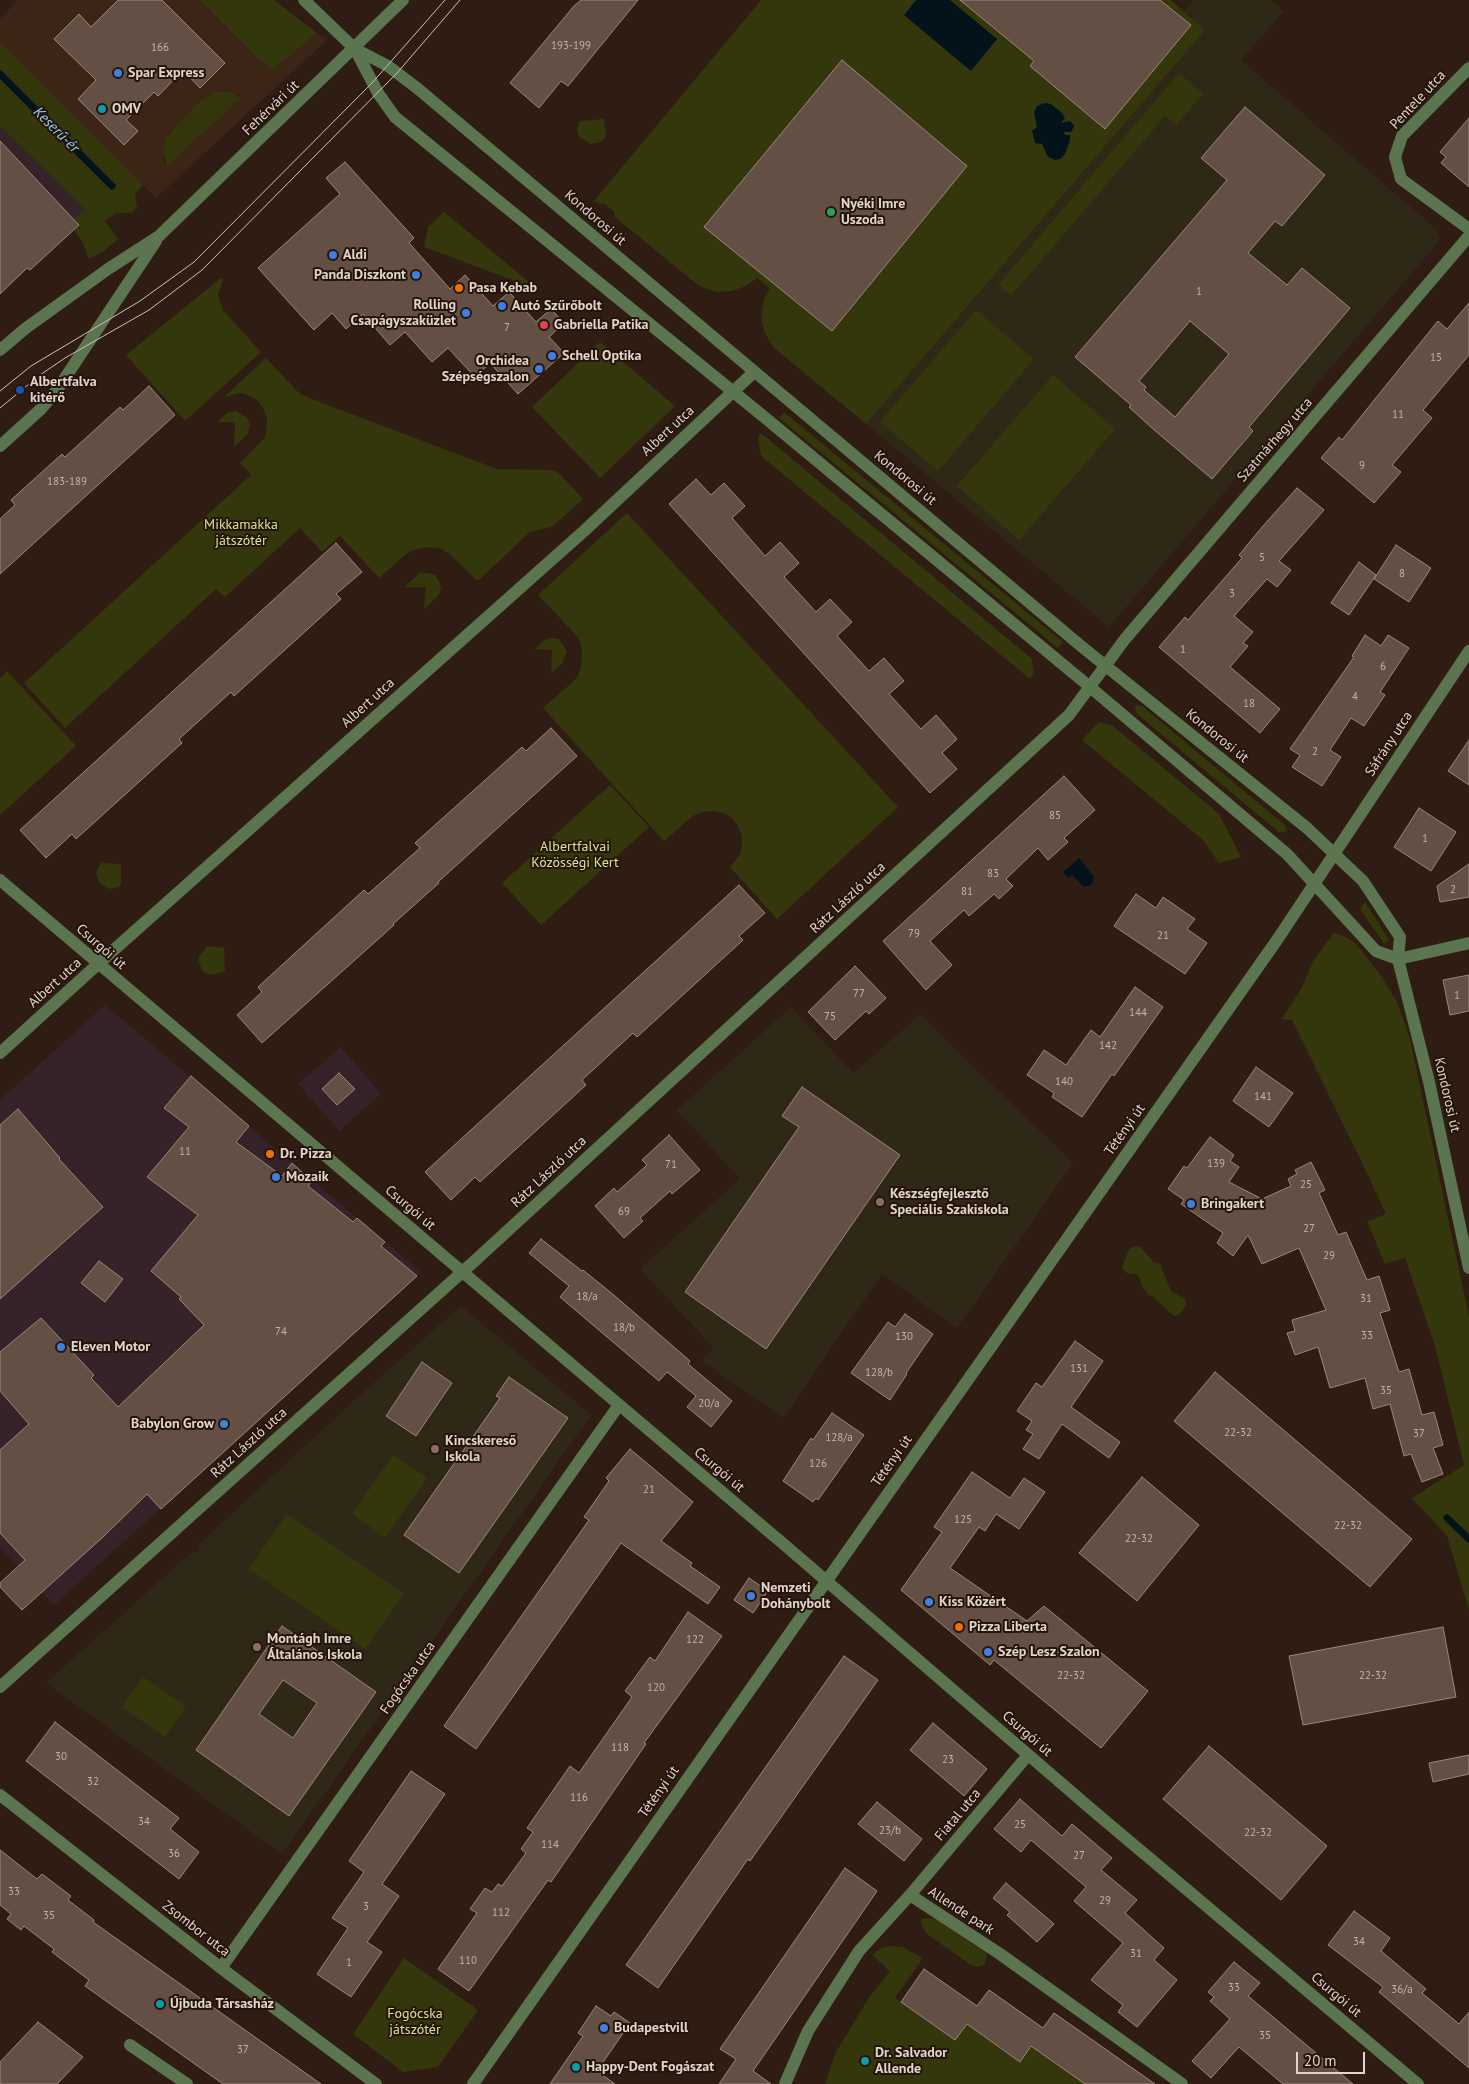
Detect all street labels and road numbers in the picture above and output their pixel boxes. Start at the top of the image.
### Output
street label: Pentele utca [1387,67,1449,133]
street label: Fehérvári út [239,77,303,139]
street label: Kondorosi út [561,187,629,249]
street label: Szatmárhegy utca [1234,394,1316,486]
street label: Albert utca [638,402,698,460]
street label: Kondorosi út [870,447,940,509]
street label: Albert utca [338,675,398,731]
street label: Kondorosi út [1182,706,1252,766]
street label: Sáfrány utca [1362,708,1416,780]
street label: Rátz László utca [807,859,889,937]
street label: Csurgói út [73,921,129,973]
street label: Albert utca [25,955,85,1011]
street label: Kondorosi út [1430,1056,1464,1134]
street label: Tétényi út [1101,1101,1149,1159]
street label: Rátz László utca [508,1133,590,1211]
street label: Csurgói út [381,1182,439,1234]
street label: Rátz László utca [207,1404,291,1482]
street label: Tétényi út [868,1432,916,1490]
street label: Csurgói út [690,1444,748,1496]
street label: Fogócska utca [377,1638,439,1718]
street label: Csurgói út [999,1708,1055,1760]
street label: Tétényi út [635,1763,683,1821]
street label: Fiatal utca [931,1786,985,1844]
street label: Allende park [925,1883,997,1939]
street label: Zsombor utca [159,1897,233,1961]
street label: Csurgói út [1307,1969,1365,2021]

